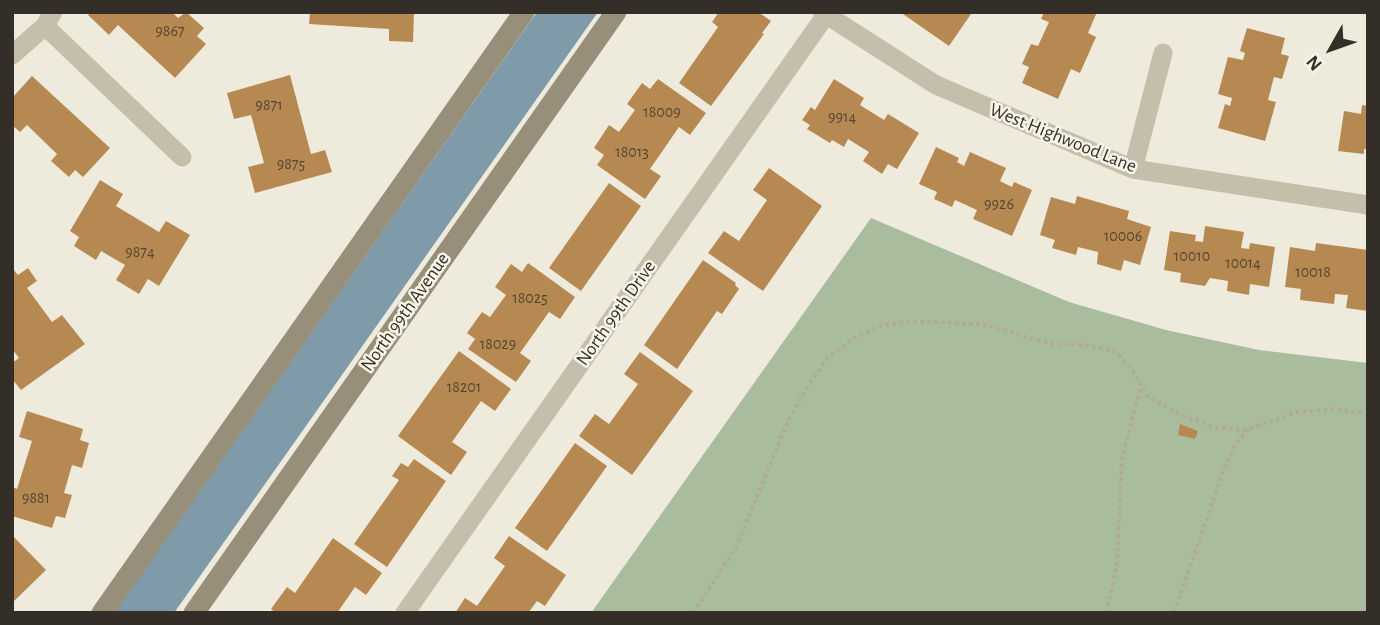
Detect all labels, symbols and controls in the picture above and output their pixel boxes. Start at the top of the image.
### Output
north arrow [1296,14,1366,84]
house number: 9867 [155,21,185,41]
text: N [1303,52,1326,74]
house number: 9871 [255,95,283,115]
street label: West Highwood Lane [986,98,1140,178]
house number: 18009 [643,102,681,122]
house number: 9914 [828,107,856,127]
house number: 18013 [615,142,649,162]
house number: 9875 [277,154,305,174]
house number: 9926 [984,194,1014,214]
house number: 10006 [1104,226,1142,246]
house number: 9874 [125,242,155,262]
house number: 10010 [1174,246,1210,266]
street label: North 99th Avenue [356,248,454,376]
house number: 10014 [1225,253,1261,273]
street label: North 99th Drive [571,256,661,370]
house number: 10018 [1295,262,1331,282]
house number: 18025 [512,288,548,308]
house number: 18029 [480,334,516,354]
house number: 18201 [447,377,481,397]
house number: 9881 [22,488,50,508]

